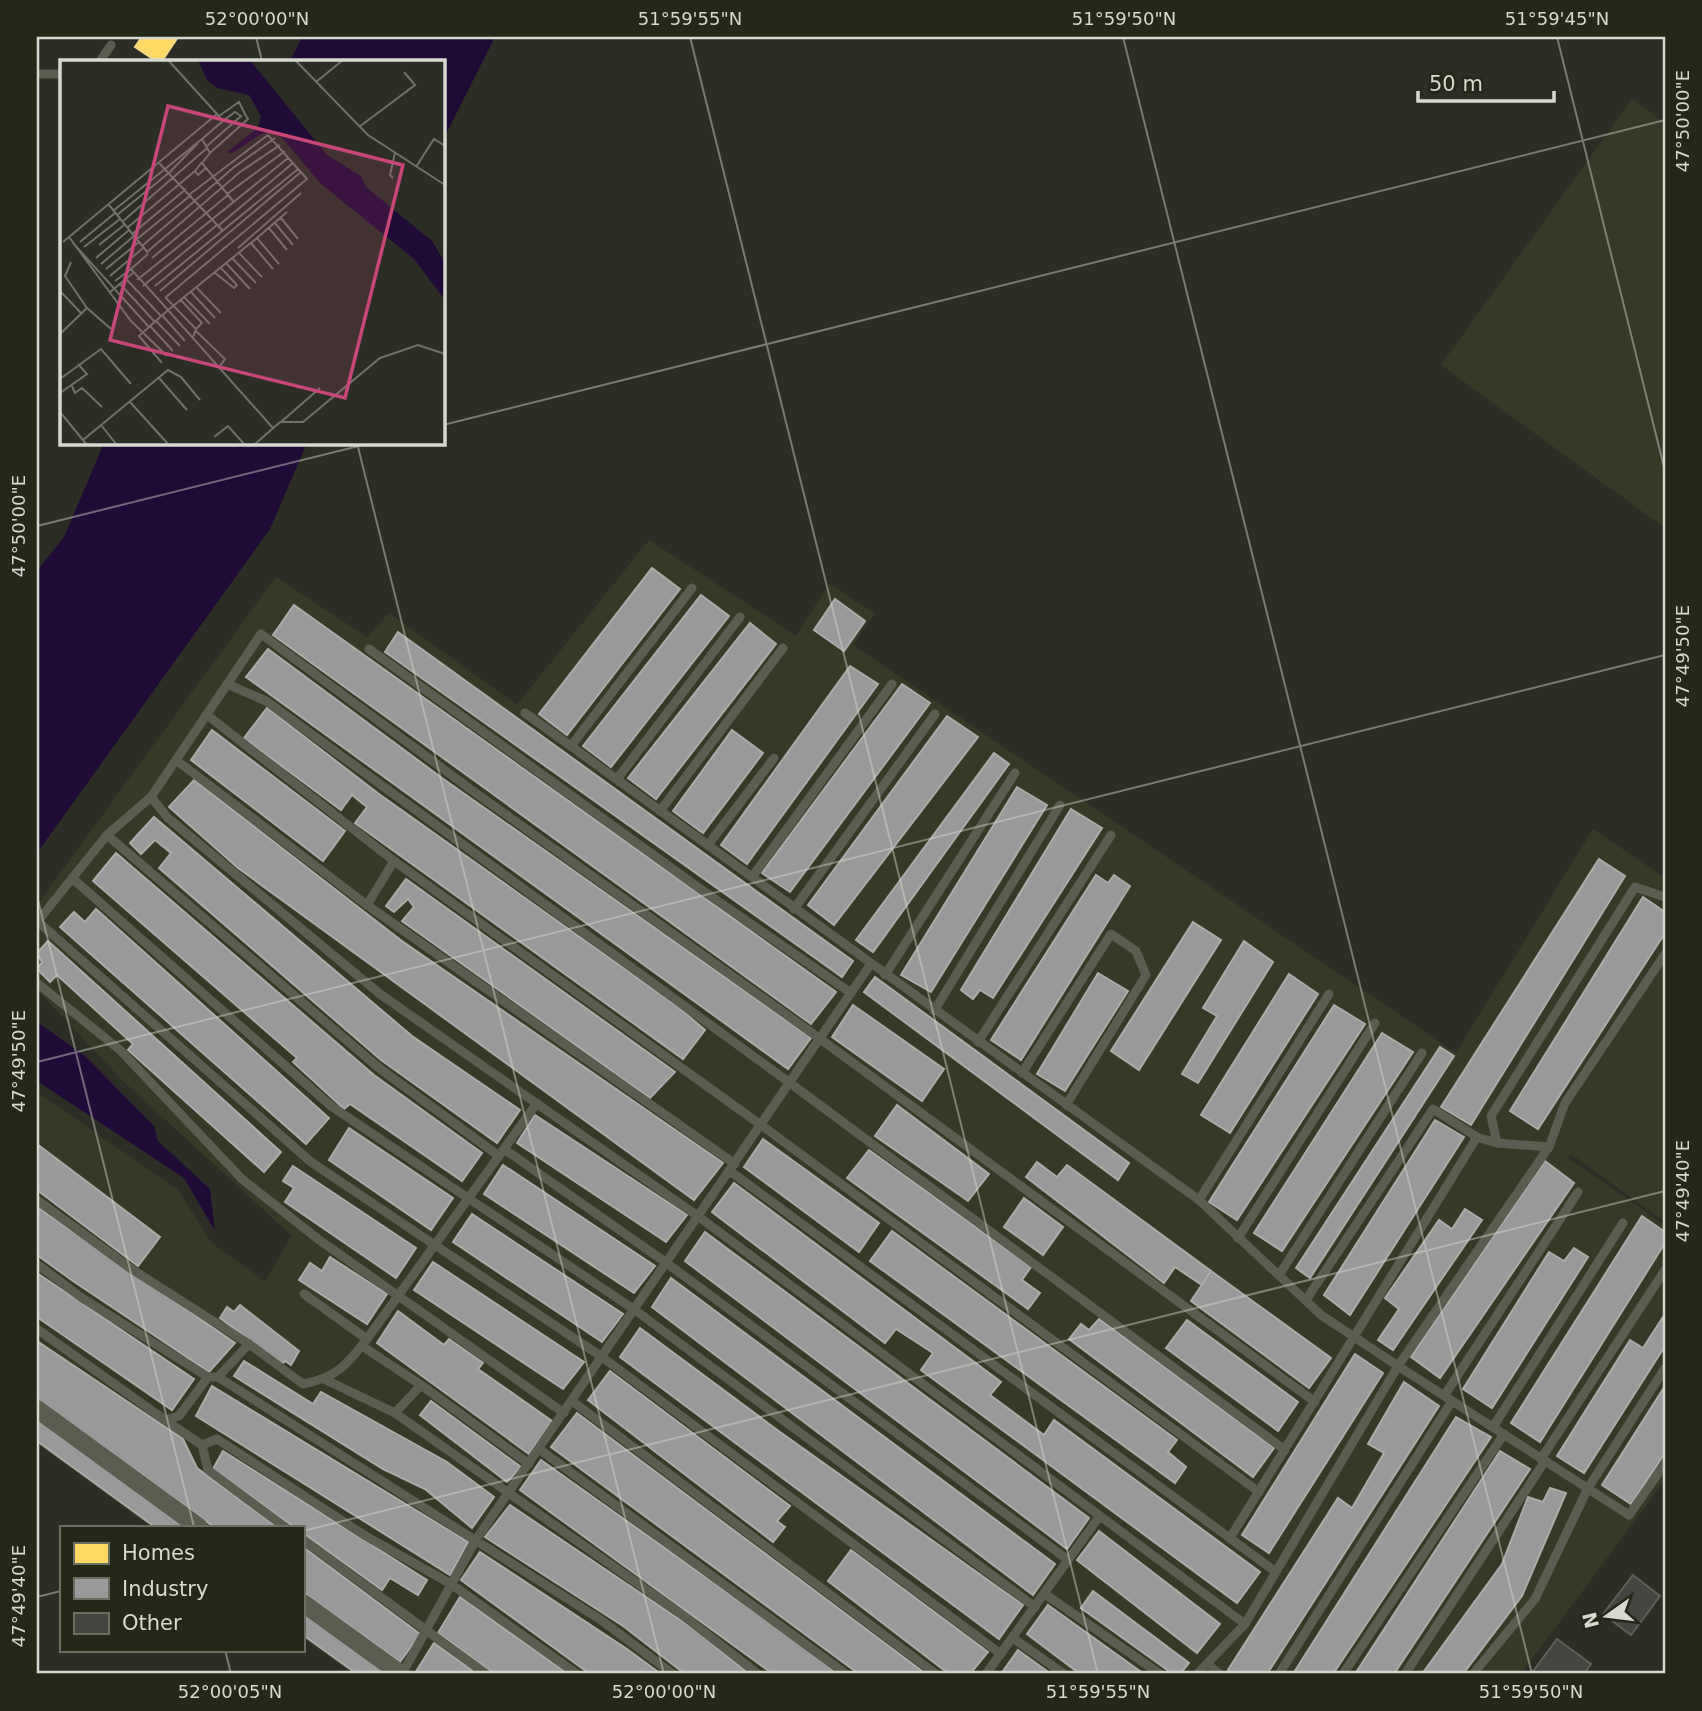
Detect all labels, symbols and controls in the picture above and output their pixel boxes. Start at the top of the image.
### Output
text: 52°00'00"N [205,8,309,29]
text: 51°59'55"N [638,8,742,29]
text: 51°59'50"N [1072,8,1176,29]
text: 51°59'45"N [1505,8,1609,29]
inset map [60,60,444,444]
scale bar [1418,60,1555,104]
text: 47°50'00"E [1672,70,1693,172]
text: 50 m [1429,72,1483,96]
text: 47°50'00"E [8,475,29,577]
text: 47°49'50"E [1672,605,1693,707]
text: 47°49'50"E [8,1010,29,1112]
text: 47°49'40"E [1672,1140,1693,1242]
legend [60,1526,304,1652]
text: Homes [122,1541,195,1565]
text: 47°49'40"E [8,1545,29,1647]
text: Industry [122,1577,208,1601]
north arrow [1572,1582,1642,1652]
text: N [1578,1610,1603,1630]
text: Other [122,1611,182,1635]
text: 52°00'05"N [178,1681,282,1702]
text: 52°00'00"N [612,1681,716,1702]
text: 51°59'55"N [1046,1681,1150,1702]
text: 51°59'50"N [1479,1681,1583,1702]

